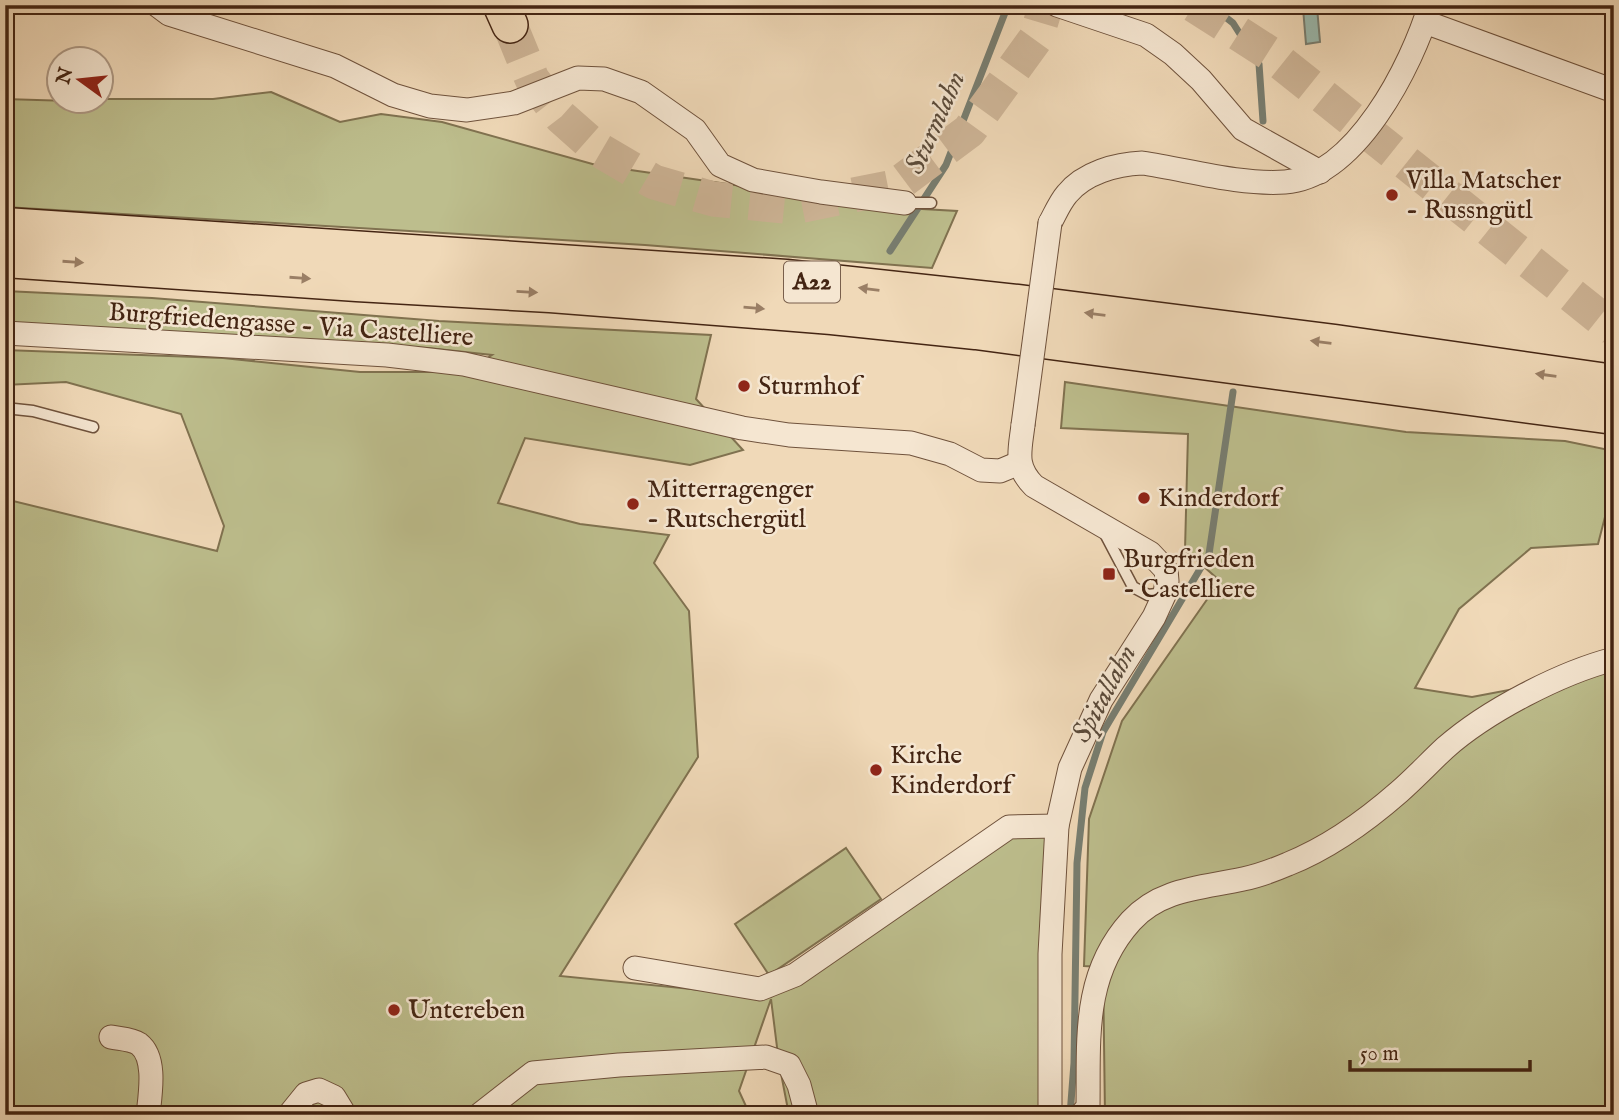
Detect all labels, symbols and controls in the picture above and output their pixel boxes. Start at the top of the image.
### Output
north arrow [46,46,116,116]
text: N [52,65,79,88]
water label: Sturmlahn [898,66,974,180]
place label: Villa Matscher - Russngütl [1405,164,1562,227]
marker: Villa Matscher - Russngütl [1384,187,1400,203]
one-way arrow [63,257,85,268]
road number: A22 [784,262,840,302]
one-way arrow [289,273,311,284]
one-way arrow [858,283,880,294]
one-way arrow [517,286,539,297]
street label: Burgfriedengasse - Via Castelliere [107,296,475,354]
one-way arrow [743,303,765,314]
one-way arrow [1084,309,1106,320]
one-way arrow [1310,337,1332,348]
place label: Sturmhof [758,370,865,403]
one-way arrow [1535,370,1557,381]
marker: Sturmhof [736,378,752,394]
place label: Mitterragenger - Rutschergütl [647,473,814,536]
place label: Kinderdorf [1158,482,1284,515]
marker: Kinderdorf [1136,490,1152,506]
marker: Mitterragenger - Rutschergütl [625,496,641,512]
place label: Burgfrieden - Castelliere [1123,543,1255,606]
marker: Burgfrieden - Castelliere [1101,566,1117,582]
water label: Spitallahn [1065,639,1145,749]
place label: Kirche Kinderdorf [890,739,1016,802]
marker: Kirche Kinderdorf [868,762,884,778]
place label: Untereben [408,994,525,1027]
marker: Untereben [386,1002,402,1018]
scale bar [1350,1029,1530,1073]
text: 50 m [1360,1041,1399,1068]

